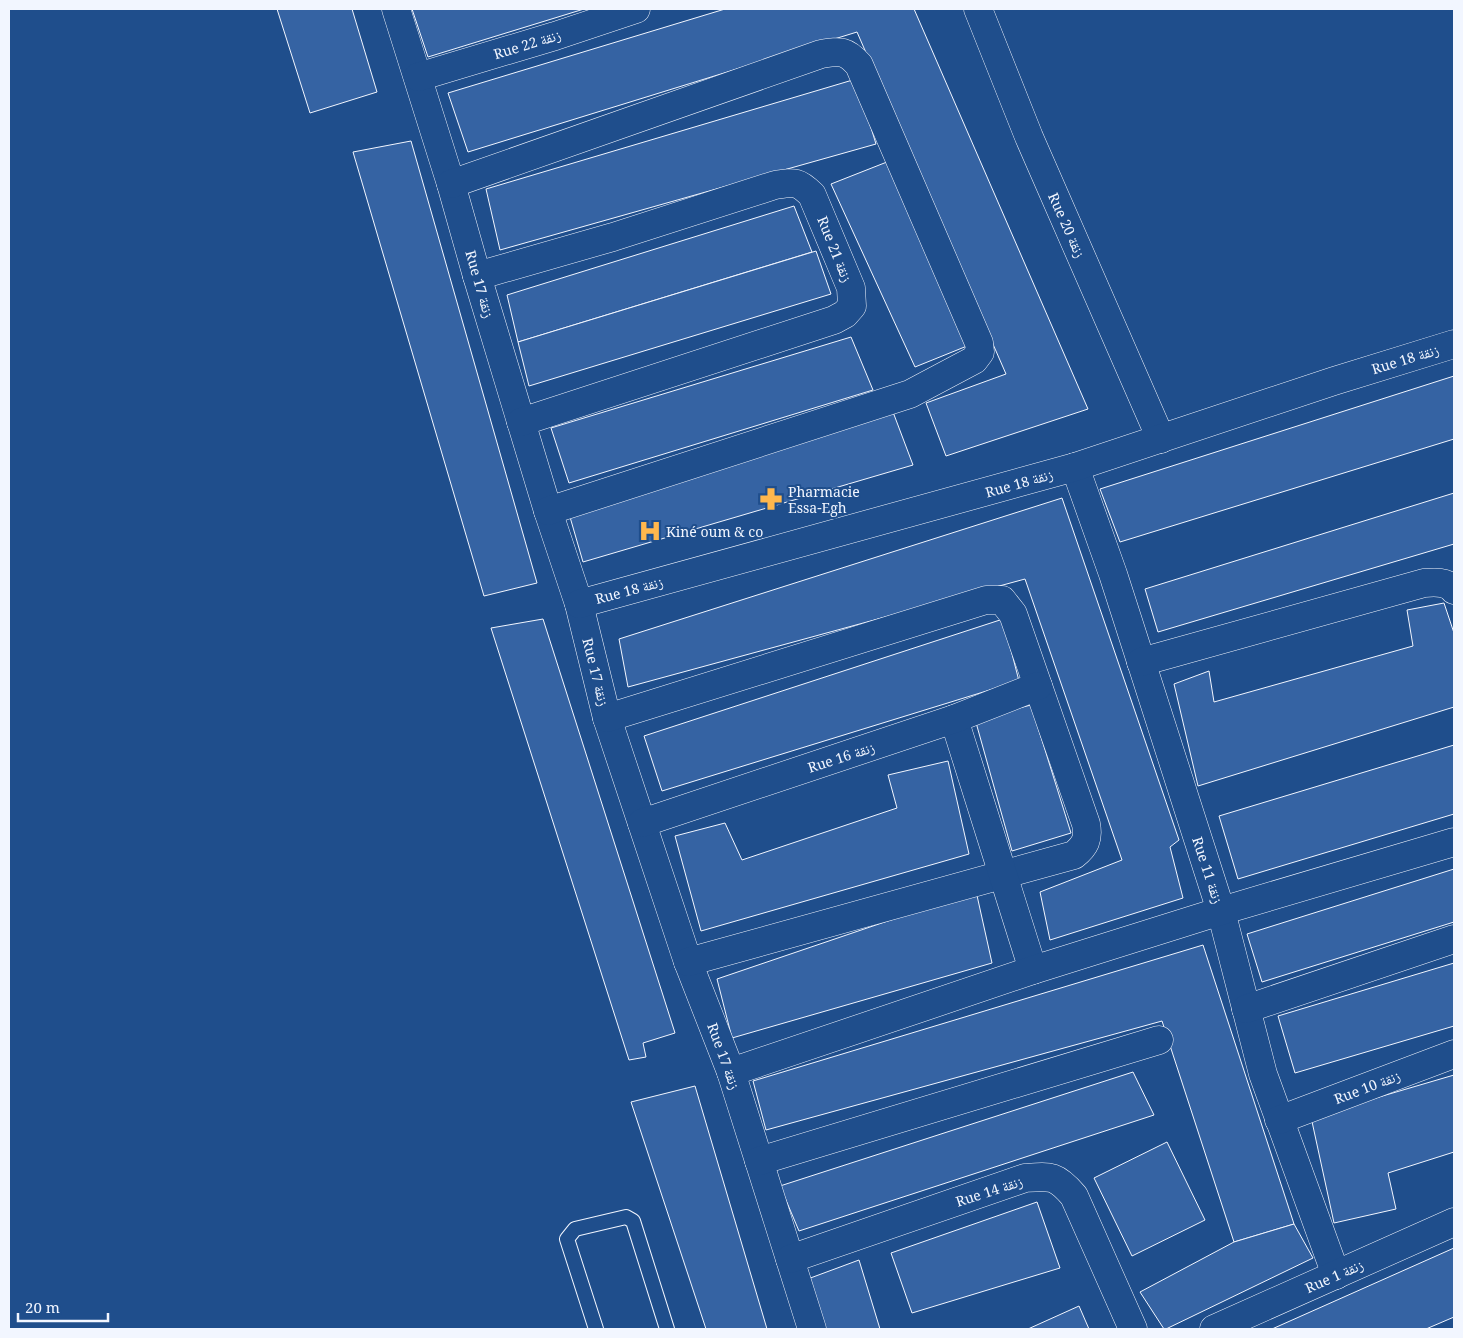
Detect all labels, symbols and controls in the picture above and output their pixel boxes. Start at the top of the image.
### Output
street label: Rue 22 زنقة [491,25,563,63]
street label: Rue 20 زنقة [1044,189,1090,261]
street label: Rue 21 زنقة [813,213,857,285]
street label: Rue 17 زنقة [461,248,499,320]
street label: Rue 18 زنقة [1369,340,1441,378]
street label: Rue 18 زنقة [983,464,1055,502]
place label: Pharmacie Essa-Egh [788,482,860,517]
pharmacy icon: Pharmacie Essa-Egh [758,486,784,512]
hospital icon: Kiné oum & co [637,518,663,544]
place label: Kiné oum & co [666,522,763,541]
street label: Rue 18 زنقة [593,572,665,608]
street label: Rue 17 زنقة [578,636,614,708]
street label: Rue 16 زنقة [805,737,877,777]
street label: Rue 11 زنقة [1188,834,1228,906]
street label: Rue 17 زنقة [703,1020,745,1092]
street label: Rue 10 زنقة [1331,1066,1403,1108]
street label: Rue 14 زنقة [953,1171,1025,1211]
street label: Rue 1 زنقة [1302,1255,1366,1297]
scale bar [18,1290,108,1322]
text: 20 m [25,1297,60,1317]

